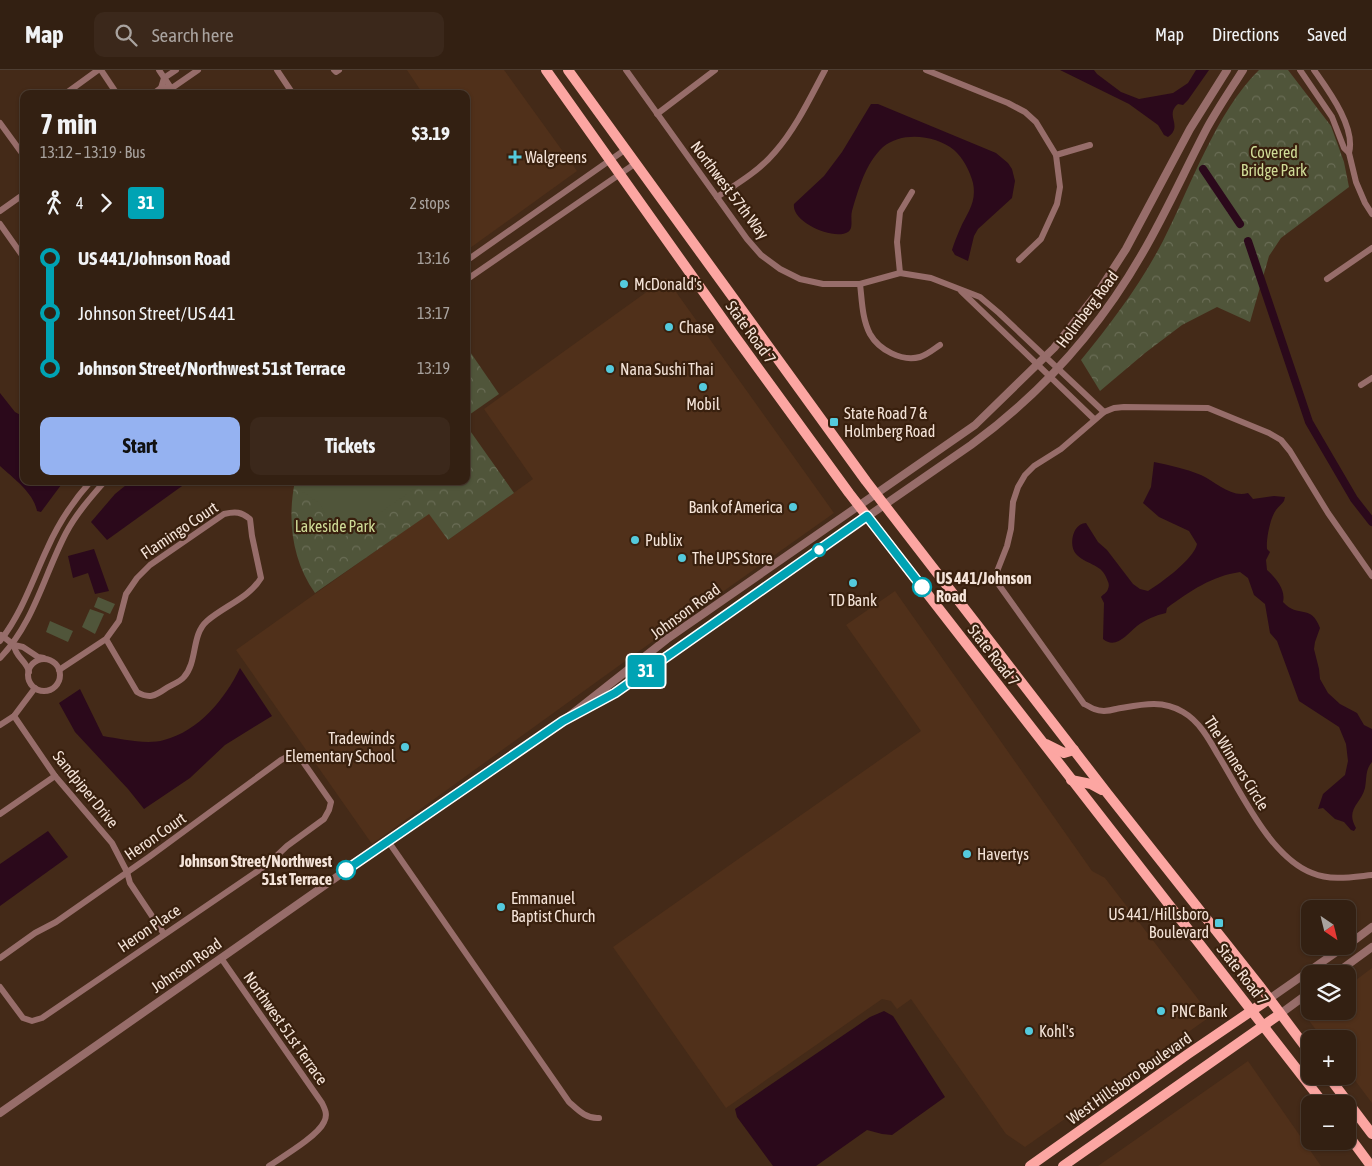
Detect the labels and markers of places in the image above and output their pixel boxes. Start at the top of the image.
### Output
place label: Walgreens [525,148,587,167]
marker: Walgreens [509,151,521,163]
place label: McDonald's [634,275,703,293]
marker: McDonald's [618,278,630,290]
place label: Chase [679,318,714,336]
marker: Chase [663,321,675,333]
place label: Nana Sushi Thai [620,360,714,378]
marker: Nana Sushi Thai [604,363,616,375]
marker: Mobil [697,381,709,393]
place label: Mobil [686,395,721,413]
place label: State Road 7 & Holmberg Road [844,404,935,441]
marker: State Road 7 & Holmberg Road [828,416,840,428]
place label: Bank of America [688,498,783,516]
marker: Bank of America [787,501,799,513]
place label: Publix [645,531,683,549]
marker: Publix [629,534,641,546]
unlabelled marker [812,543,826,557]
place label: The UPS Store [692,549,773,567]
marker: The UPS Store [676,552,688,564]
place label: US 441/Johnson Road [936,569,1032,605]
marker: TD Bank [847,577,859,589]
marker: US 441/Johnson Road [912,577,932,597]
place label: TD Bank [829,591,877,609]
place label: Tradewinds Elementary School [285,729,396,766]
marker: Tradewinds Elementary School [399,741,411,753]
place label: Havertys [977,845,1029,864]
marker: Havertys [961,848,973,860]
place label: Johnson Street/Northwest 51st Terrace [178,852,332,888]
marker: Johnson Street/Northwest 51st Terrace [336,860,356,880]
place label: Emmanuel Baptist Church [511,889,595,926]
marker: Emmanuel Baptist Church [495,901,507,913]
place label: US 441/Hillsboro Boulevard [1108,905,1209,941]
marker: US 441/Hillsboro Boulevard [1213,917,1225,929]
place label: PNC Bank [1171,1002,1228,1020]
marker: PNC Bank [1155,1005,1167,1017]
place label: Kohl's [1039,1022,1075,1040]
marker: Kohl's [1023,1025,1035,1037]

